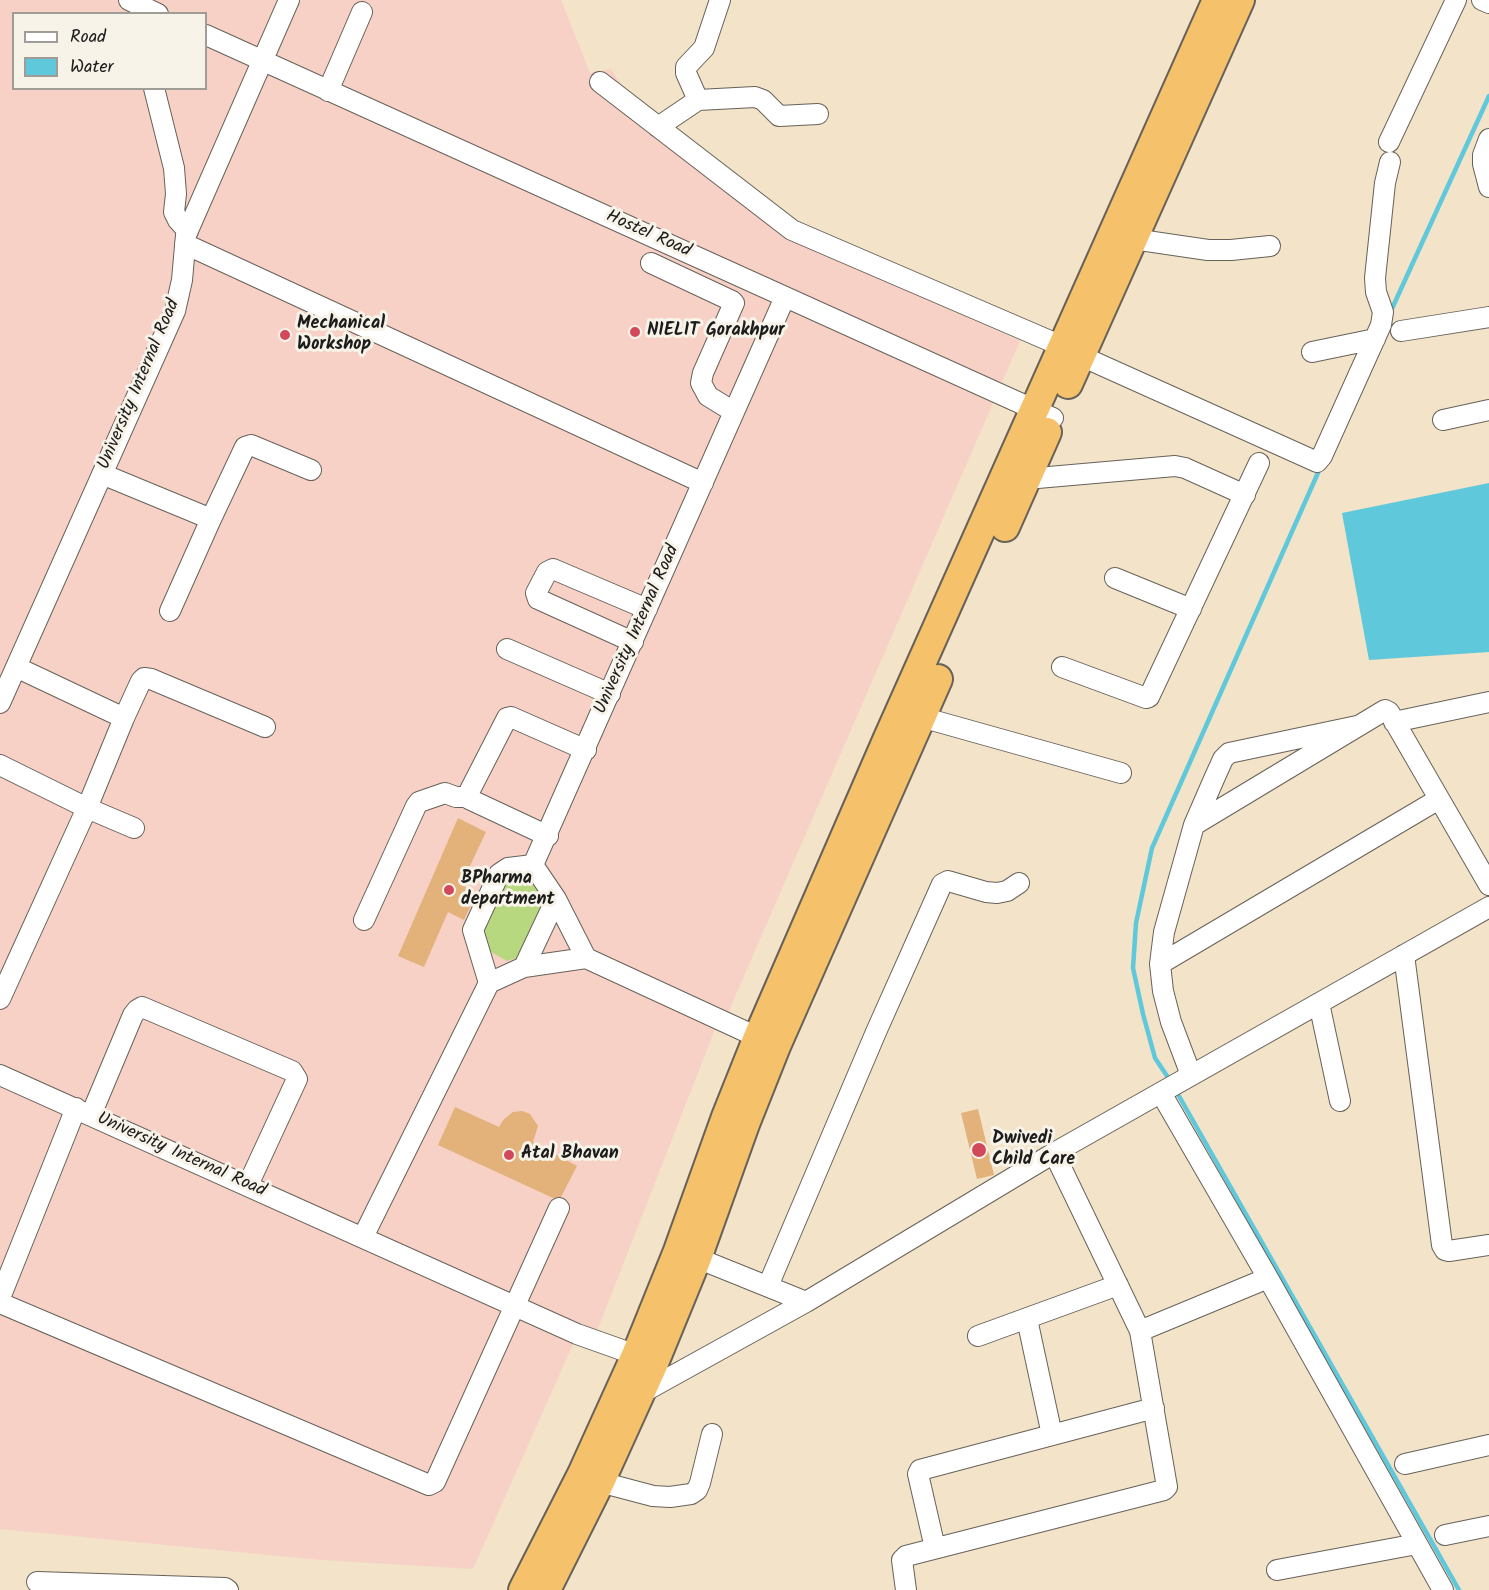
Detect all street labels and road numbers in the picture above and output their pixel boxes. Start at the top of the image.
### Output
street label: Hostel Road [602,207,694,263]
street label: University Internal Road [94,297,186,473]
street label: University Internal Road [591,542,685,718]
street label: University Internal Road [93,1109,269,1203]

